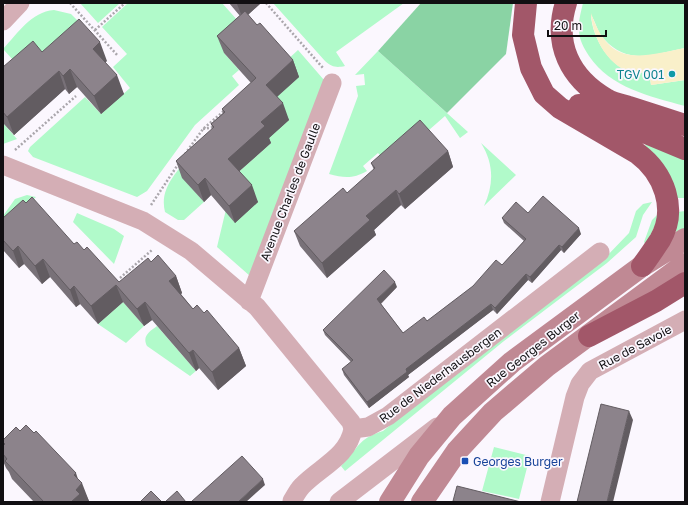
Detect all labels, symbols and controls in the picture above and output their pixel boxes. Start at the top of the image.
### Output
scale bar [548,12,606,38]
text: 20 m [554,18,582,33]
place label: TGV 001 [617,67,664,82]
marker: TGV 001 [667,69,677,79]
street label: Avenue Charles de Gaulle [257,121,323,263]
street label: Rue Georges Burger [483,308,583,390]
street label: Rue de Savoie [596,321,674,373]
street label: Rue de Niederhausbergen [376,324,504,426]
place label: Georges Burger [473,454,563,469]
marker: Georges Burger [460,456,470,466]

